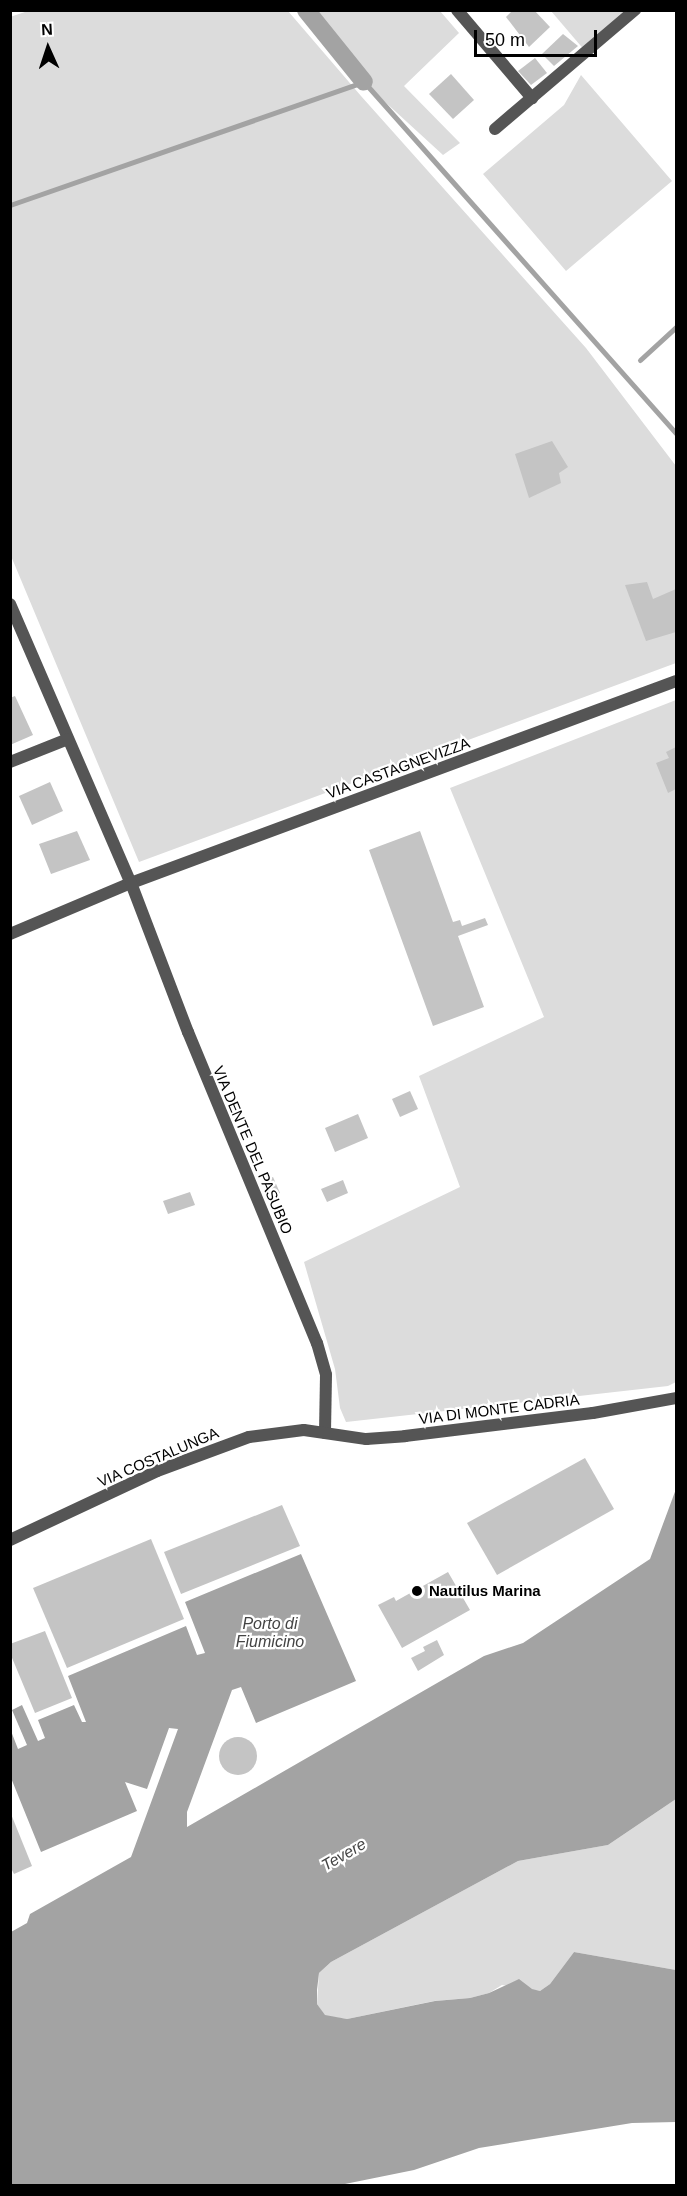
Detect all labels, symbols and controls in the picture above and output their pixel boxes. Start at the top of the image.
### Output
north arrow [18,18,78,78]
scale bar [477,18,600,56]
text: N [41,21,53,38]
text: 50 m [485,30,525,50]
street label: VIA CASTAGNEVIZZA [323,734,473,802]
street label: VIA DENTE DEL PASUBIO [209,1063,297,1237]
street label: VIA DI MONTE CADRIA [417,1390,581,1428]
street label: VIA COSTALUNGA [94,1423,222,1491]
place label: Nautilus Marina [429,1582,541,1600]
marker: Nautilus Marina [410,1584,424,1598]
water label: Porto di Fiumicino [236,1614,304,1652]
water label: Tevere [318,1835,370,1875]

